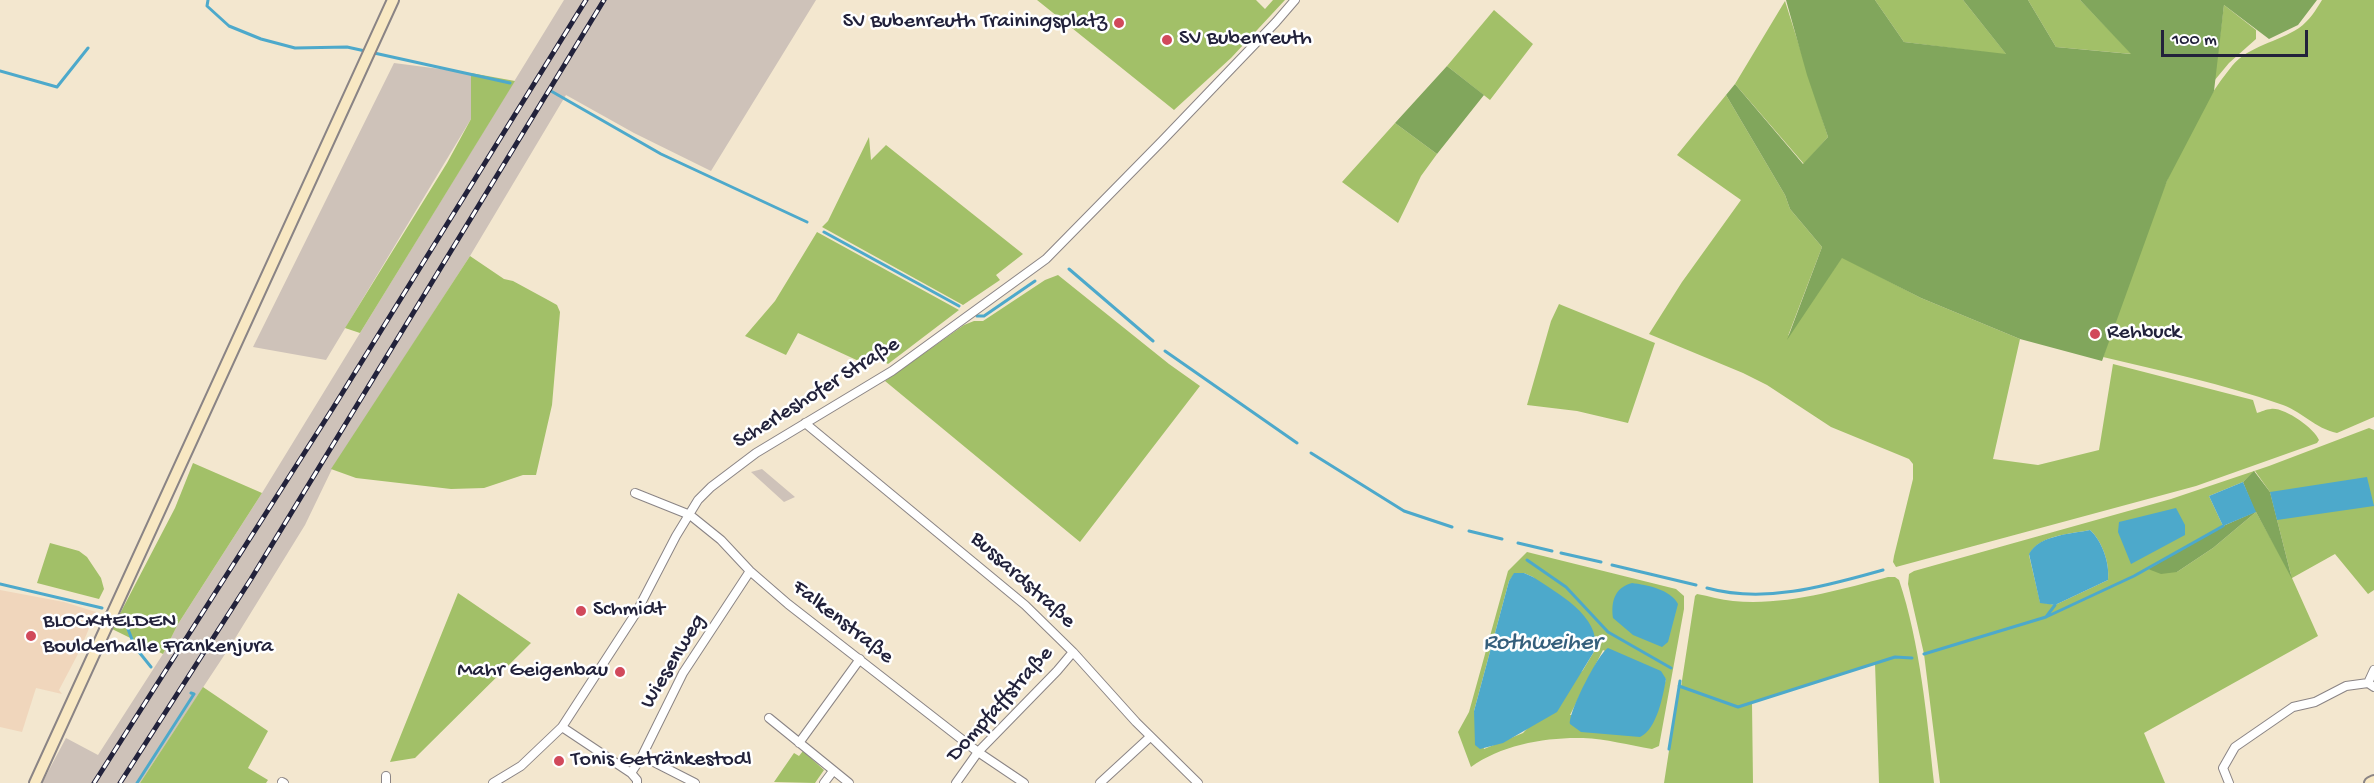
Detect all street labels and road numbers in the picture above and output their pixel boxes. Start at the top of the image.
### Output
street label: Scherleshofer Straße [729,332,905,456]
street label: Bussardstraße [964,527,1080,635]
street label: Falkenstraße [786,575,898,671]
street label: Wiesenweg [635,610,713,714]
street label: Dompfaffstraße [942,642,1060,768]

